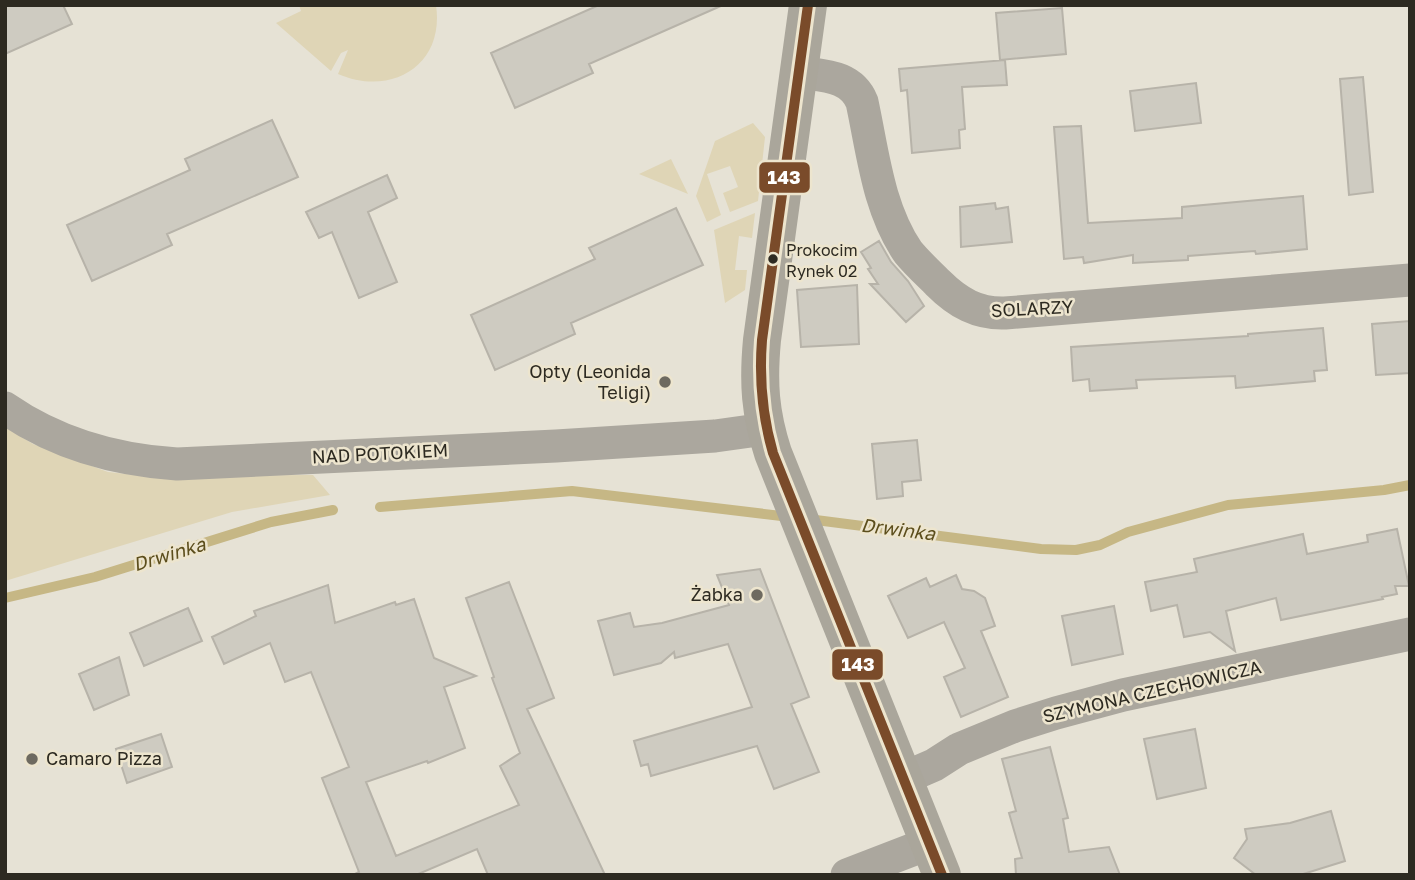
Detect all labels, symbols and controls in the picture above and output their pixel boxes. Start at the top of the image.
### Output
line badge: 143 [758,161,811,194]
text: 143 [767,165,801,188]
place label: Prokocim Rynek 02 [786,240,858,281]
marker: Prokocim Rynek 02 [766,252,780,266]
street label: SOLARZY [990,295,1074,321]
place label: Opty (Leonida Teligi) [529,360,651,403]
marker: Opty (Leonida Teligi) [657,374,673,390]
street label: NAD POTOKIEM [311,438,449,468]
water label: Drwinka [860,513,938,545]
water label: Drwinka [130,531,209,575]
place label: Żabka [691,583,743,605]
marker: Żabka [749,587,765,603]
line badge: 143 [831,648,884,681]
text: 143 [841,652,875,675]
street label: SZYMONA CZECHOWICZA [1040,655,1263,727]
place label: Camaro Pizza [46,747,162,769]
marker: Camaro Pizza [24,751,40,767]

